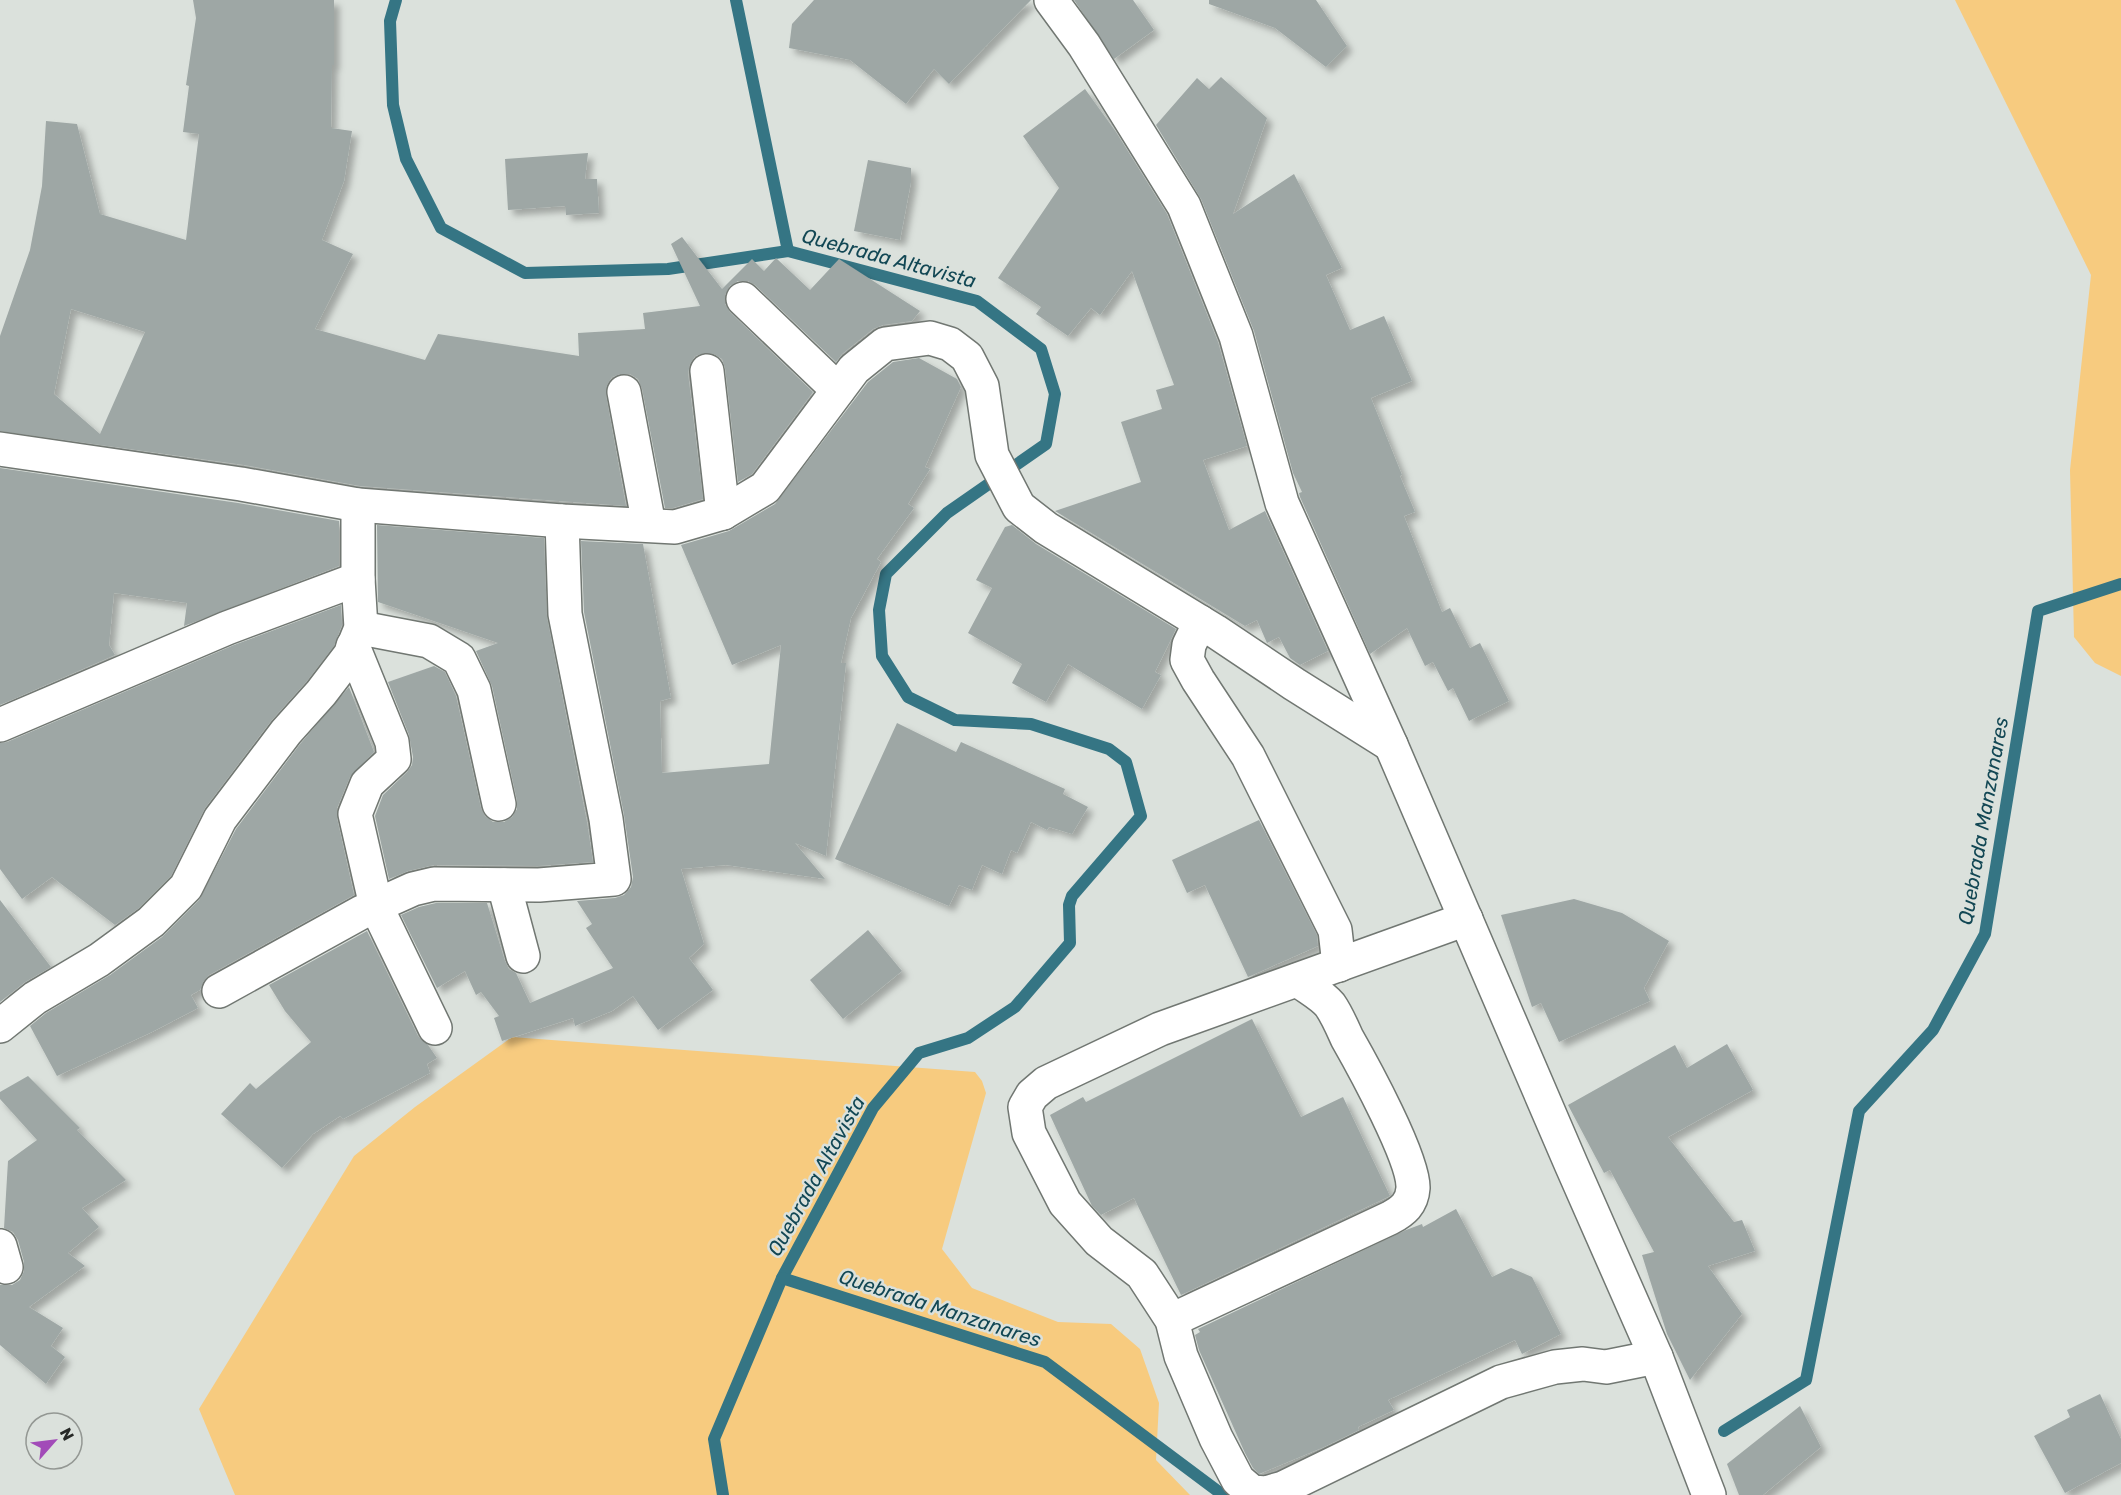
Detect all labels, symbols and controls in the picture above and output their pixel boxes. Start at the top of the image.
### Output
water label: Quebrada Altavista [799,223,979,293]
water label: Quebrada Manzanares [1953,715,2013,927]
water label: Quebrada Altavista [762,1092,870,1260]
water label: Quebrada Manzanares [836,1264,1044,1352]
north arrow [24,1411,84,1471]
text: N [56,1425,78,1444]

